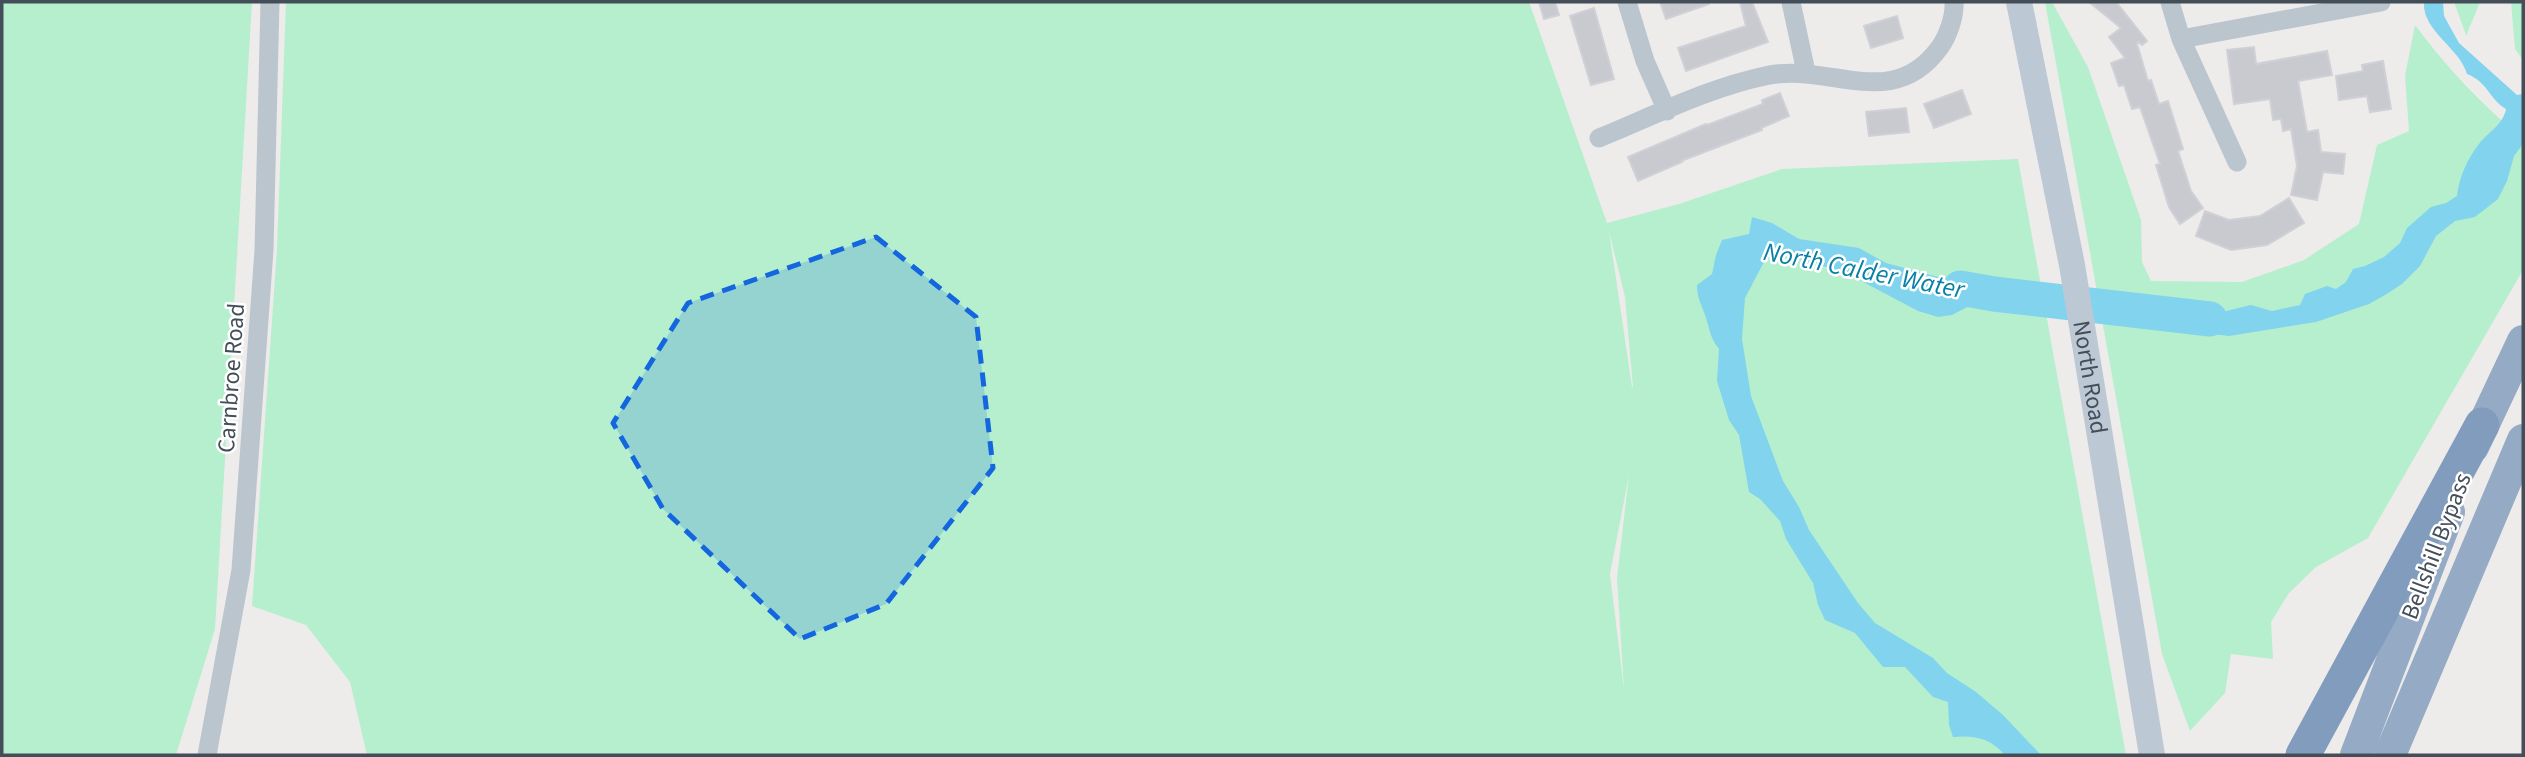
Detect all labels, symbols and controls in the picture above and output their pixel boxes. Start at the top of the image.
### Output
water label: North Calder Water [1760,233,1968,308]
street label: Carnbroe Road [209,302,254,454]
street label: North Road [2063,318,2116,437]
street label: Bellshill Bypass [2392,468,2480,625]

